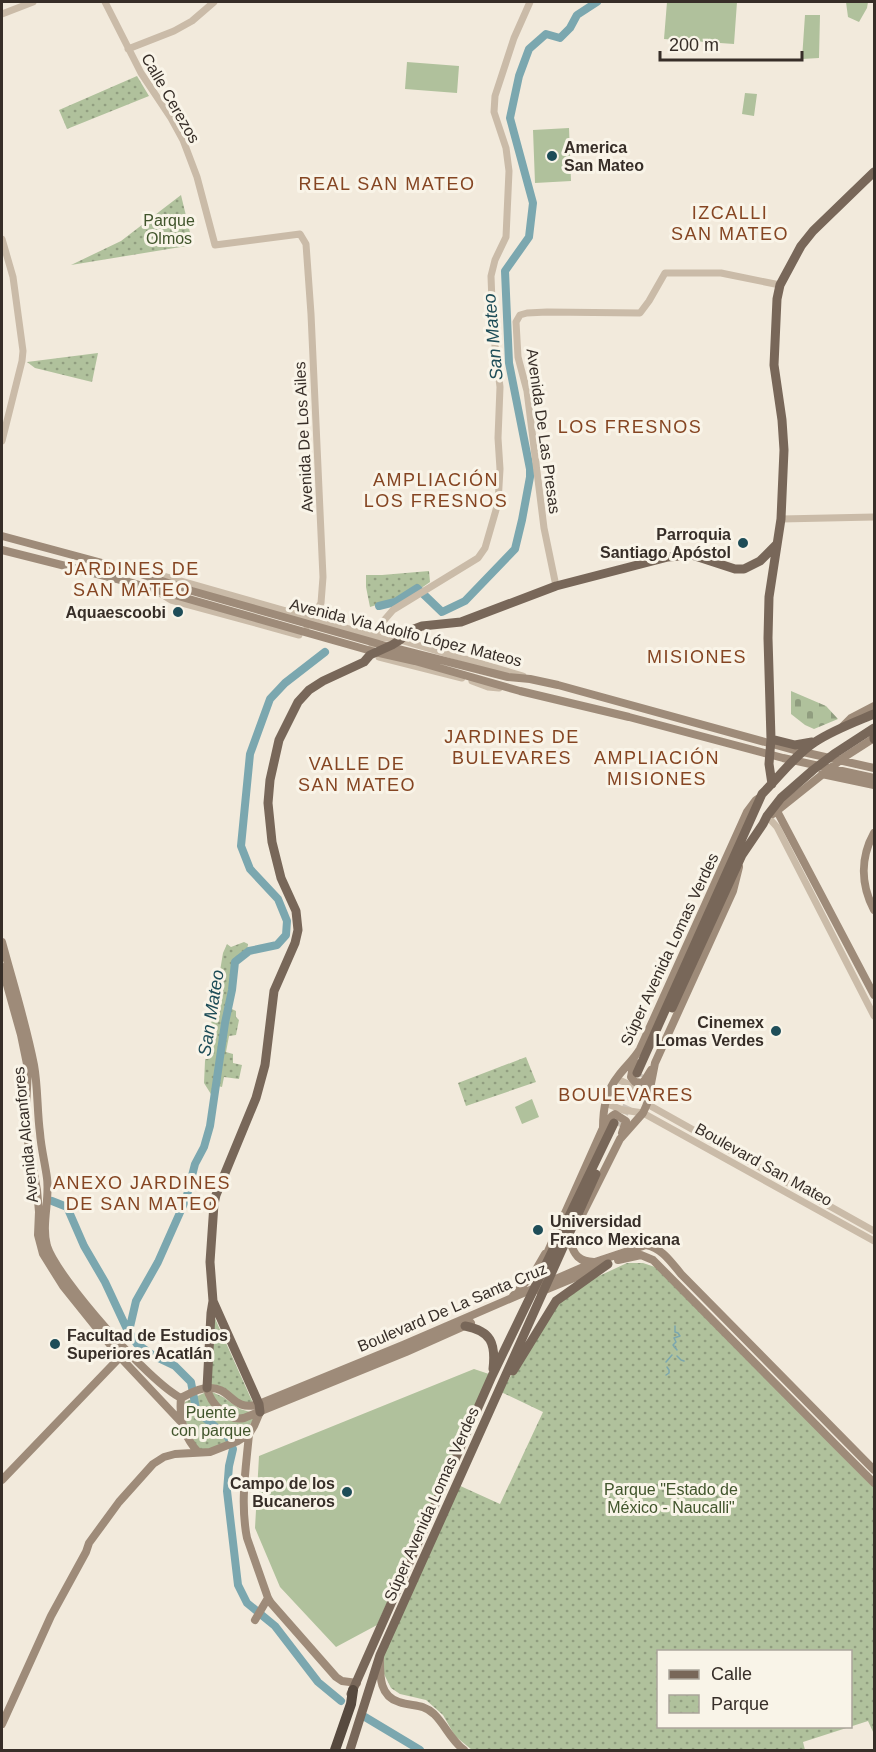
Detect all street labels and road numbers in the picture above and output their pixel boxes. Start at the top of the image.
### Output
street label: Calle Cerezos [138,50,203,146]
street label: Avenida De Las Presas [523,347,564,515]
street label: Avenida De Los Ailes [291,361,316,513]
street label: Avenida Via Adolfo López Mateos [288,595,524,670]
street label: Súper Avenida Lomas Verdes [617,850,722,1048]
street label: Avenida Alcanfores [10,1066,41,1204]
street label: Boulevard San Mateo [692,1120,835,1209]
street label: Boulevard De La Santa Cruz [355,1260,549,1355]
street label: Súper Avenida Lomas Verdes [381,1405,482,1604]

